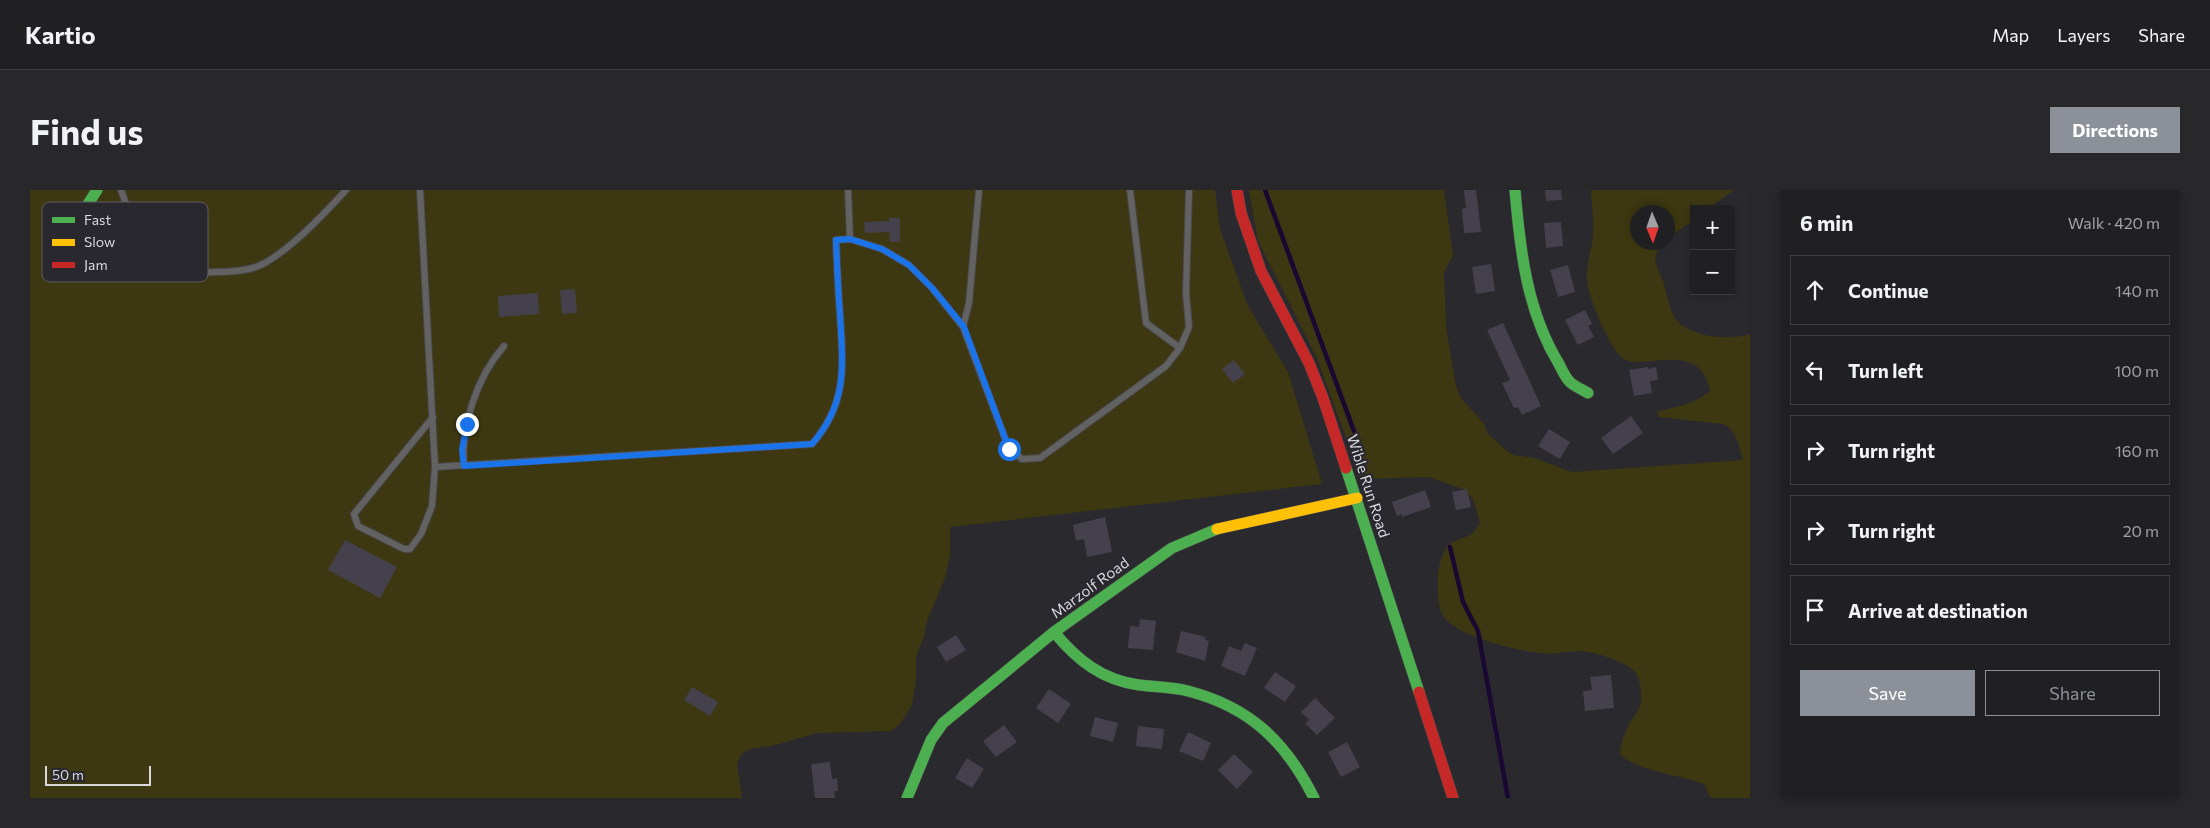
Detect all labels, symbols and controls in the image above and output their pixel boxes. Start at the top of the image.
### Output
text: Kartio [25,20,95,49]
text: Map [1992,24,2029,46]
text: Layers [2057,24,2110,46]
text: Share [2138,24,2185,46]
button: Directions [2050,107,2180,153]
text: Find us [30,109,144,152]
legend [42,202,208,282]
north arrow [1630,205,1675,250]
map controls [1690,205,1735,295]
button: + [1690,205,1735,250]
text: 6 min [1800,210,1853,235]
text: Fast [84,211,111,228]
text: Walk · 420 m [2068,213,2160,232]
text: Slow [84,233,115,250]
button: − [1690,250,1735,295]
text: Jam [84,256,108,273]
icon: ahead [1801,276,1829,304]
text: Continue [1848,279,1928,302]
text: 140 m [2115,281,2159,300]
icon: left [1801,356,1829,384]
text: Turn left [1848,359,1923,382]
text: 100 m [2114,361,2159,380]
route end [456,413,479,436]
street label: Wible Run Road [1344,432,1394,540]
icon: right [1801,436,1829,464]
route start [998,438,1021,461]
text: Turn right [1848,439,1935,462]
text: 160 m [2115,441,2159,460]
icon: right [1801,516,1829,544]
text: Turn right [1848,519,1935,542]
text: 20 m [2123,521,2159,540]
street label: Marzolf Road [1047,553,1132,622]
icon: arrive [1801,596,1829,624]
text: Arrive at destination [1848,599,2028,622]
button: Save [1800,670,1975,716]
button: Share [1985,670,2160,716]
scale bar [45,763,151,786]
text: 50 m [52,766,84,783]

